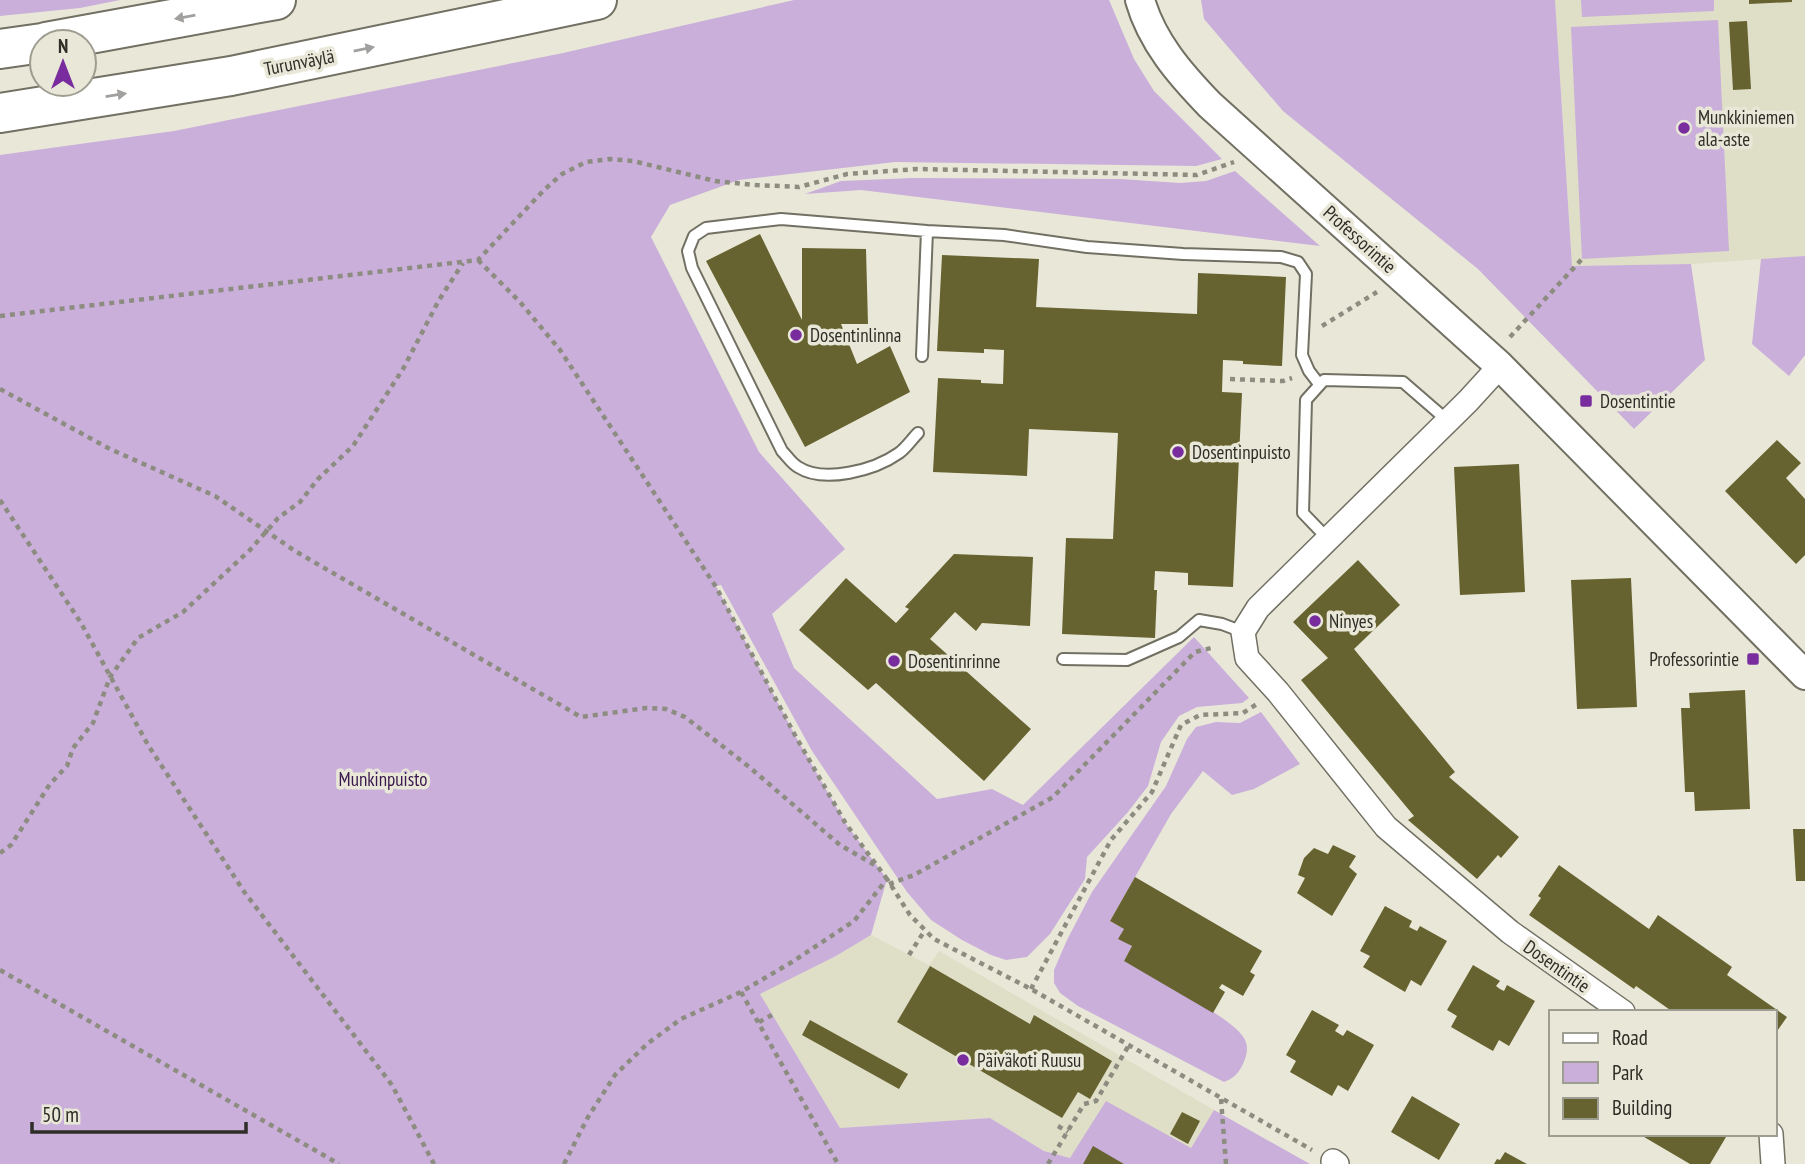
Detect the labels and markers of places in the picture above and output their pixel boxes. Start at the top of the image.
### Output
place label: Munkkiniemen ala-aste [1698,105,1794,151]
marker: Munkkiniemen ala-aste [1676,120,1692,136]
place label: Dosentinlinna [810,323,901,347]
marker: Dosentinlinna [788,327,804,343]
place label: Dosentintie [1600,389,1676,413]
marker: Dosentintie [1578,393,1594,409]
place label: Dosentinpuisto [1192,440,1291,464]
marker: Dosentinpuisto [1170,444,1186,460]
place label: Ninyes [1329,609,1373,633]
marker: Ninyes [1307,613,1323,629]
place label: Professorintie [1649,647,1739,671]
place label: Dosentinrinne [908,649,1000,673]
marker: Professorintie [1745,651,1761,667]
marker: Dosentinrinne [886,653,902,669]
place label: Päiväkoti Ruusu [977,1048,1081,1072]
marker: Päiväkoti Ruusu [955,1052,971,1068]

